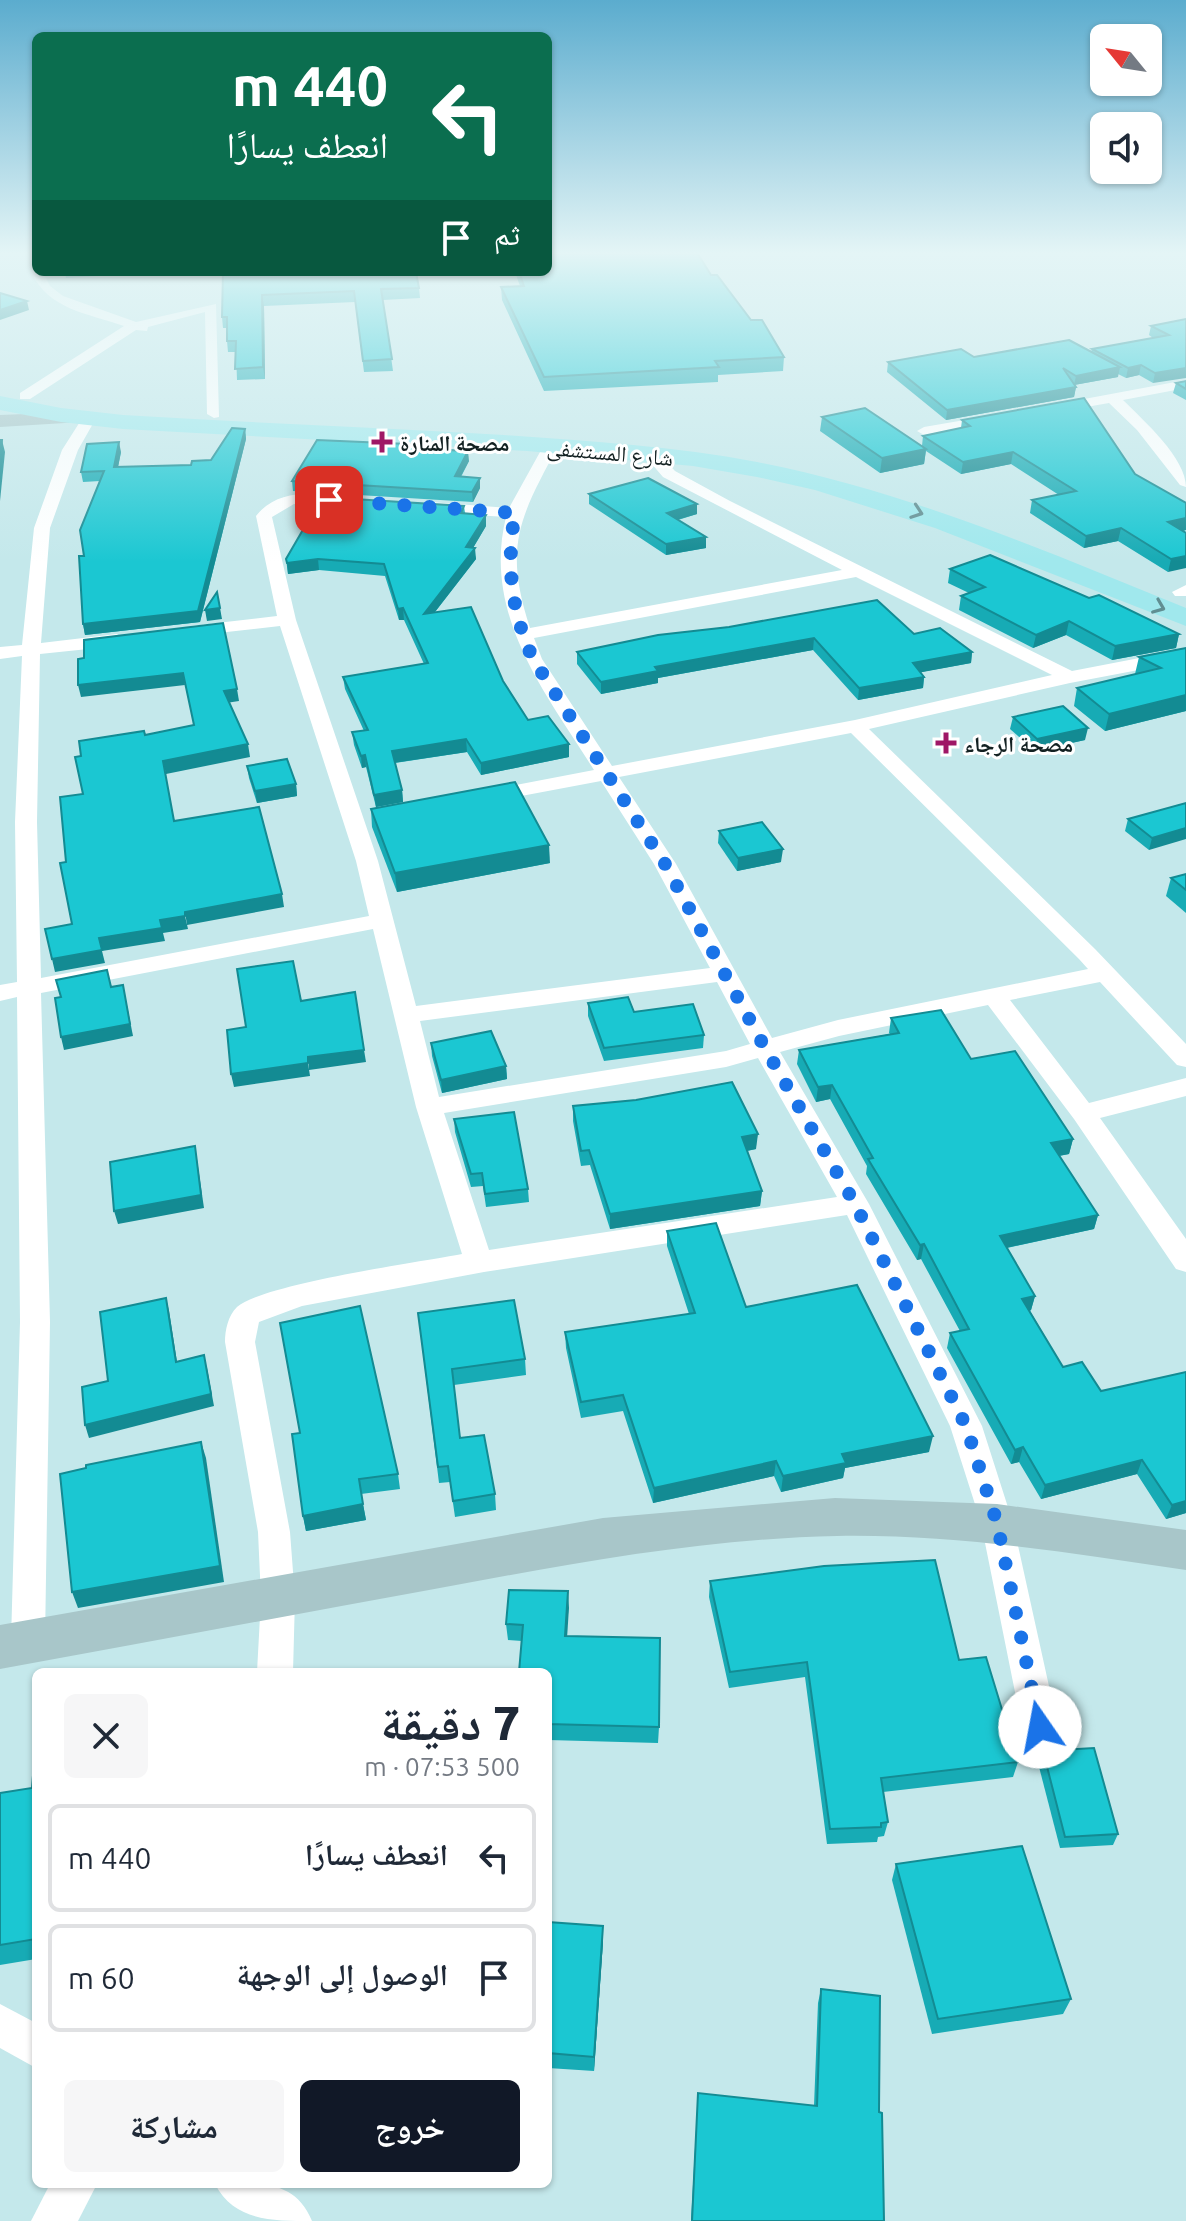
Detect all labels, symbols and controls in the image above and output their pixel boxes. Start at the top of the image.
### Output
north arrow [1090,24,1162,96]
map controls [1090,24,1162,184]
text: 440 m [232,54,388,117]
icon: left [416,64,520,168]
button: sound [1090,112,1162,184]
text: انعطف يسارًا [227,124,388,165]
icon: arrive [434,216,478,260]
text: ثم [494,217,520,251]
place label: مصحة المنارة [400,430,509,455]
marker: مصحة المنارة [371,431,393,453]
street label: شارع المستشفى [546,434,674,472]
pin [295,466,363,534]
icon: arrive [307,478,351,522]
one-way arrow [910,503,924,519]
one-way arrow [1151,598,1165,614]
place label: مصحة الرجاء [964,731,1073,757]
marker: مصحة الرجاء [935,732,957,754]
position arrow [998,1685,1082,1769]
button: close [64,1694,148,1778]
text: 7 دقيقة [381,1695,520,1749]
text: 500 m · 07:53 [364,1752,520,1781]
icon: left [472,1836,516,1880]
text: انعطف يسارًا [305,1837,448,1871]
text: 440 m [68,1841,152,1875]
icon: arrive [472,1956,516,2000]
text: الوصول إلى الوجهة [237,1957,448,1991]
text: 60 m [68,1961,135,1995]
button: مشاركة [64,2080,284,2172]
button: خروج [300,2080,520,2172]

